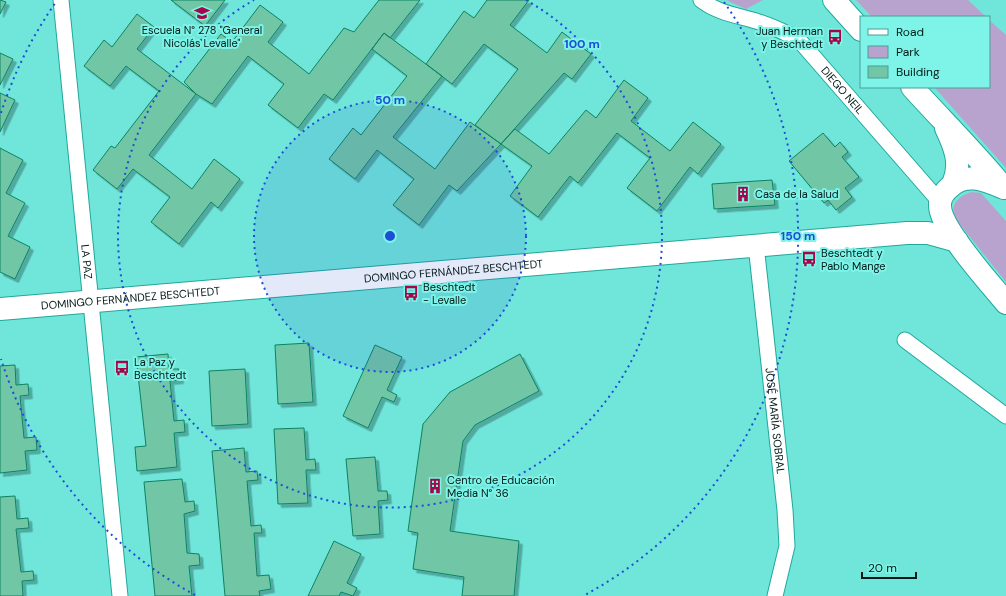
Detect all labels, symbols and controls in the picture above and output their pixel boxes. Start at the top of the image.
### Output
school or university icon: Escuela N° 278 "General Nicolás Levalle" [193,4,211,22]
legend [860,16,990,88]
place label: Escuela N° 278 "General Nicolás Levalle" [142,23,262,50]
place label: Juan Herman y Beschtedt [756,24,823,51]
text: Road [896,24,924,40]
bus stop icon: Juan Herman y Beschtedt [826,28,844,46]
text: 100 m [564,36,600,52]
text: Park [896,44,920,60]
street label: DIEGO NEIL [818,64,867,117]
text: Building [896,64,940,80]
text: 50 m [375,92,405,108]
building icon: Casa de la Salud [734,185,752,203]
place label: Casa de la Salud [755,187,839,201]
text: 150 m [781,228,815,244]
centre of rings [383,229,397,243]
street label: LA PAZ [78,244,96,280]
place label: Beschtedt y Pablo Mange [821,246,886,273]
bus stop icon: Beschtedt y Pablo Mange [800,250,818,268]
street label: DOMINGO FERNÁNDEZ BESCHTEDT [363,257,543,285]
place label: Beschtedt - Levalle [423,280,476,307]
street label: DOMINGO FERNÁNDEZ BESCHTEDT [40,284,221,313]
bus stop icon: Beschtedt - Levalle [402,284,420,302]
place label: La Paz y Beschtedt [134,355,187,382]
bus stop icon: La Paz y Beschtedt [113,359,131,377]
street label: JOSÉ MARÍA SOBRAL [762,367,788,475]
place label: Centro de Educación Media N° 36 [447,473,555,500]
building icon: Centro de Educación Media N° 36 [426,477,444,495]
scale bar [862,554,916,580]
text: 20 m [868,560,897,576]

